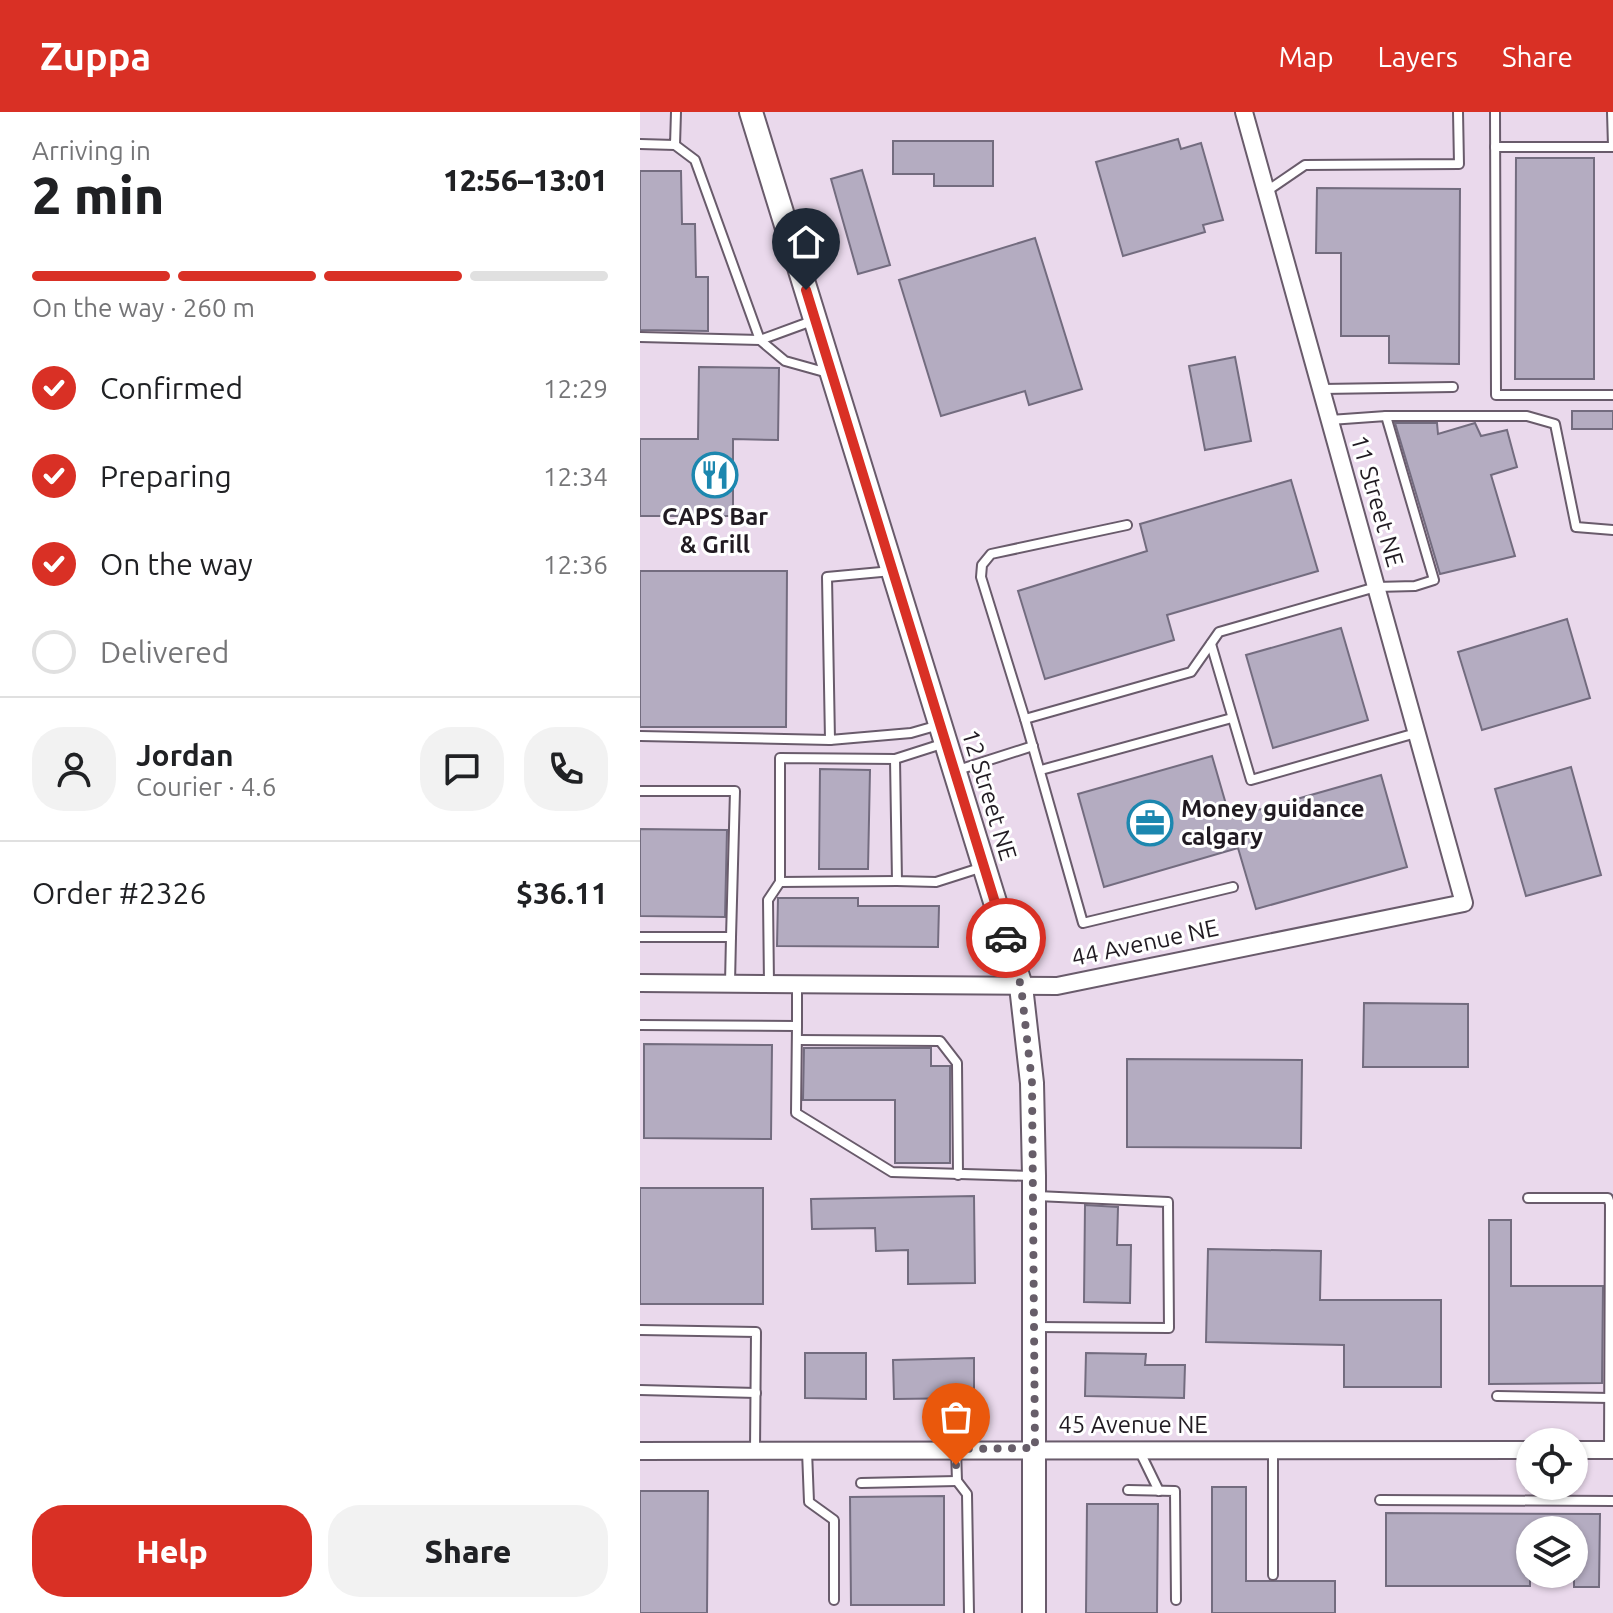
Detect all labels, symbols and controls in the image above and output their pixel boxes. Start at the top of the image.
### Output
text: Zuppa [40,35,151,77]
text: Map [1278,41,1334,72]
text: Layers [1378,41,1458,72]
text: Share [1502,41,1573,72]
text: Arriving in [32,136,151,165]
text: 12:56–13:01 [443,163,608,197]
text: 2 min [32,166,164,224]
pin [772,208,840,290]
icon: home [784,220,828,264]
text: On the way · 260 m [32,293,255,322]
icon: check [32,366,76,410]
text: Confirmed [100,371,243,405]
text: 12:29 [543,374,608,403]
street label: 11 Street NE [1346,432,1409,570]
restaurant icon: CAPS Bar & Grill [691,451,739,499]
icon: check [32,454,76,498]
text: Preparing [100,459,232,493]
text: 12:34 [543,462,608,491]
place label: CAPS Bar & Grill [662,503,768,558]
icon: check [32,542,76,586]
text: On the way [100,547,253,581]
text: 12:36 [543,550,608,579]
text: Delivered [100,635,229,669]
street label: 12 Street NE [957,726,1022,864]
button: person [32,727,116,811]
button: chat [420,727,504,811]
button: phone [524,727,608,811]
text: Jordan [136,738,234,772]
text: Courier · 4.6 [136,772,276,801]
place label: Money guidance calgary [1181,795,1365,850]
office icon: Money guidance calgary [1126,799,1174,847]
text: Order #2326 [32,876,206,910]
text: $36.11 [516,876,608,910]
courier [966,898,1046,978]
street label: 44 Avenue NE [1069,914,1221,971]
icon: car [984,916,1028,960]
pin [922,1383,990,1465]
icon: bag [934,1395,978,1439]
street label: 45 Avenue NE [1058,1411,1208,1438]
map controls [1516,1428,1588,1588]
button: locate [1516,1428,1588,1500]
button: Help [32,1505,312,1597]
button: Share [328,1505,608,1597]
button: layers [1516,1516,1588,1588]

